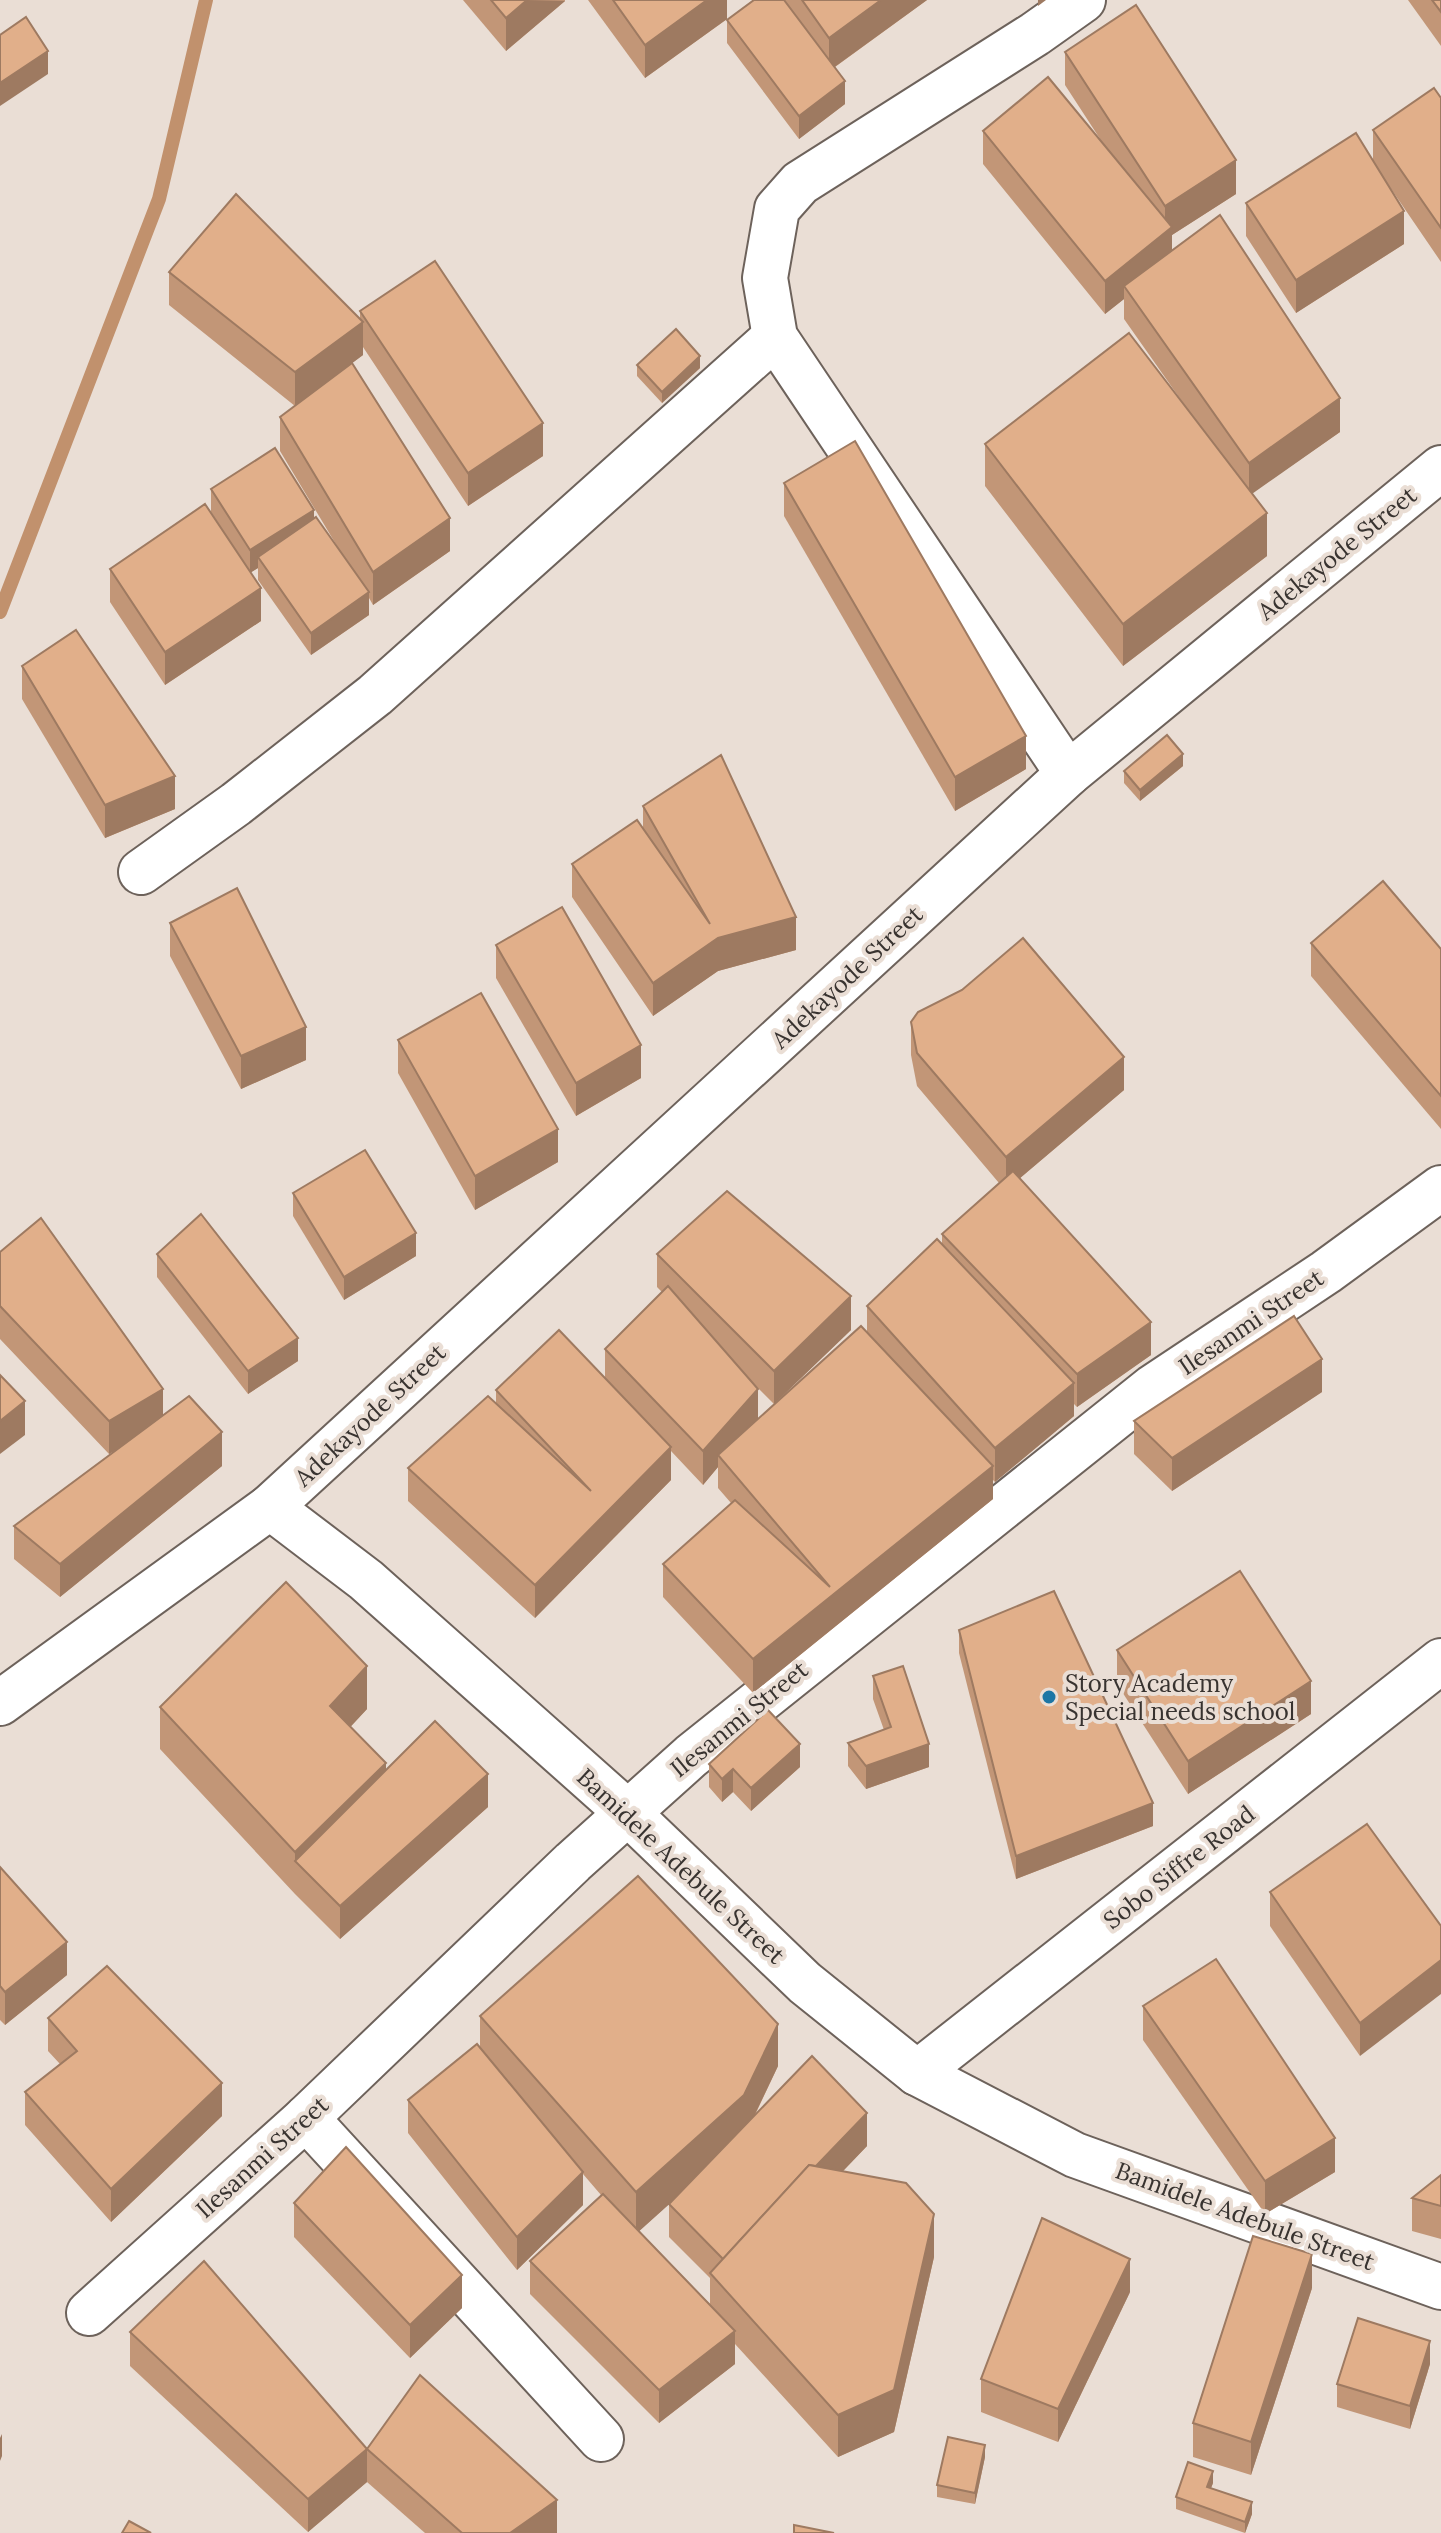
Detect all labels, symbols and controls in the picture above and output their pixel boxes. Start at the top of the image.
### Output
street label: Adekayode Street [1250,479,1423,627]
street label: Adekayode Street [764,898,930,1056]
street label: Ilesanmi Street [1173,1262,1330,1382]
street label: Adekayode Street [287,1336,453,1494]
street label: Ilesanmi Street [664,1654,815,1784]
place label: Story Academy Special needs school [1065,1668,1295,1727]
marker: Story Academy Special needs school [1040,1688,1058,1706]
street label: Bamidele Adebule Street [570,1761,792,1971]
street label: Sobo Siffre Road [1097,1798,1261,1936]
street label: Ilesanmi Street [189,2089,335,2225]
street label: Bamidele Adebule Street [1111,2155,1379,2278]

